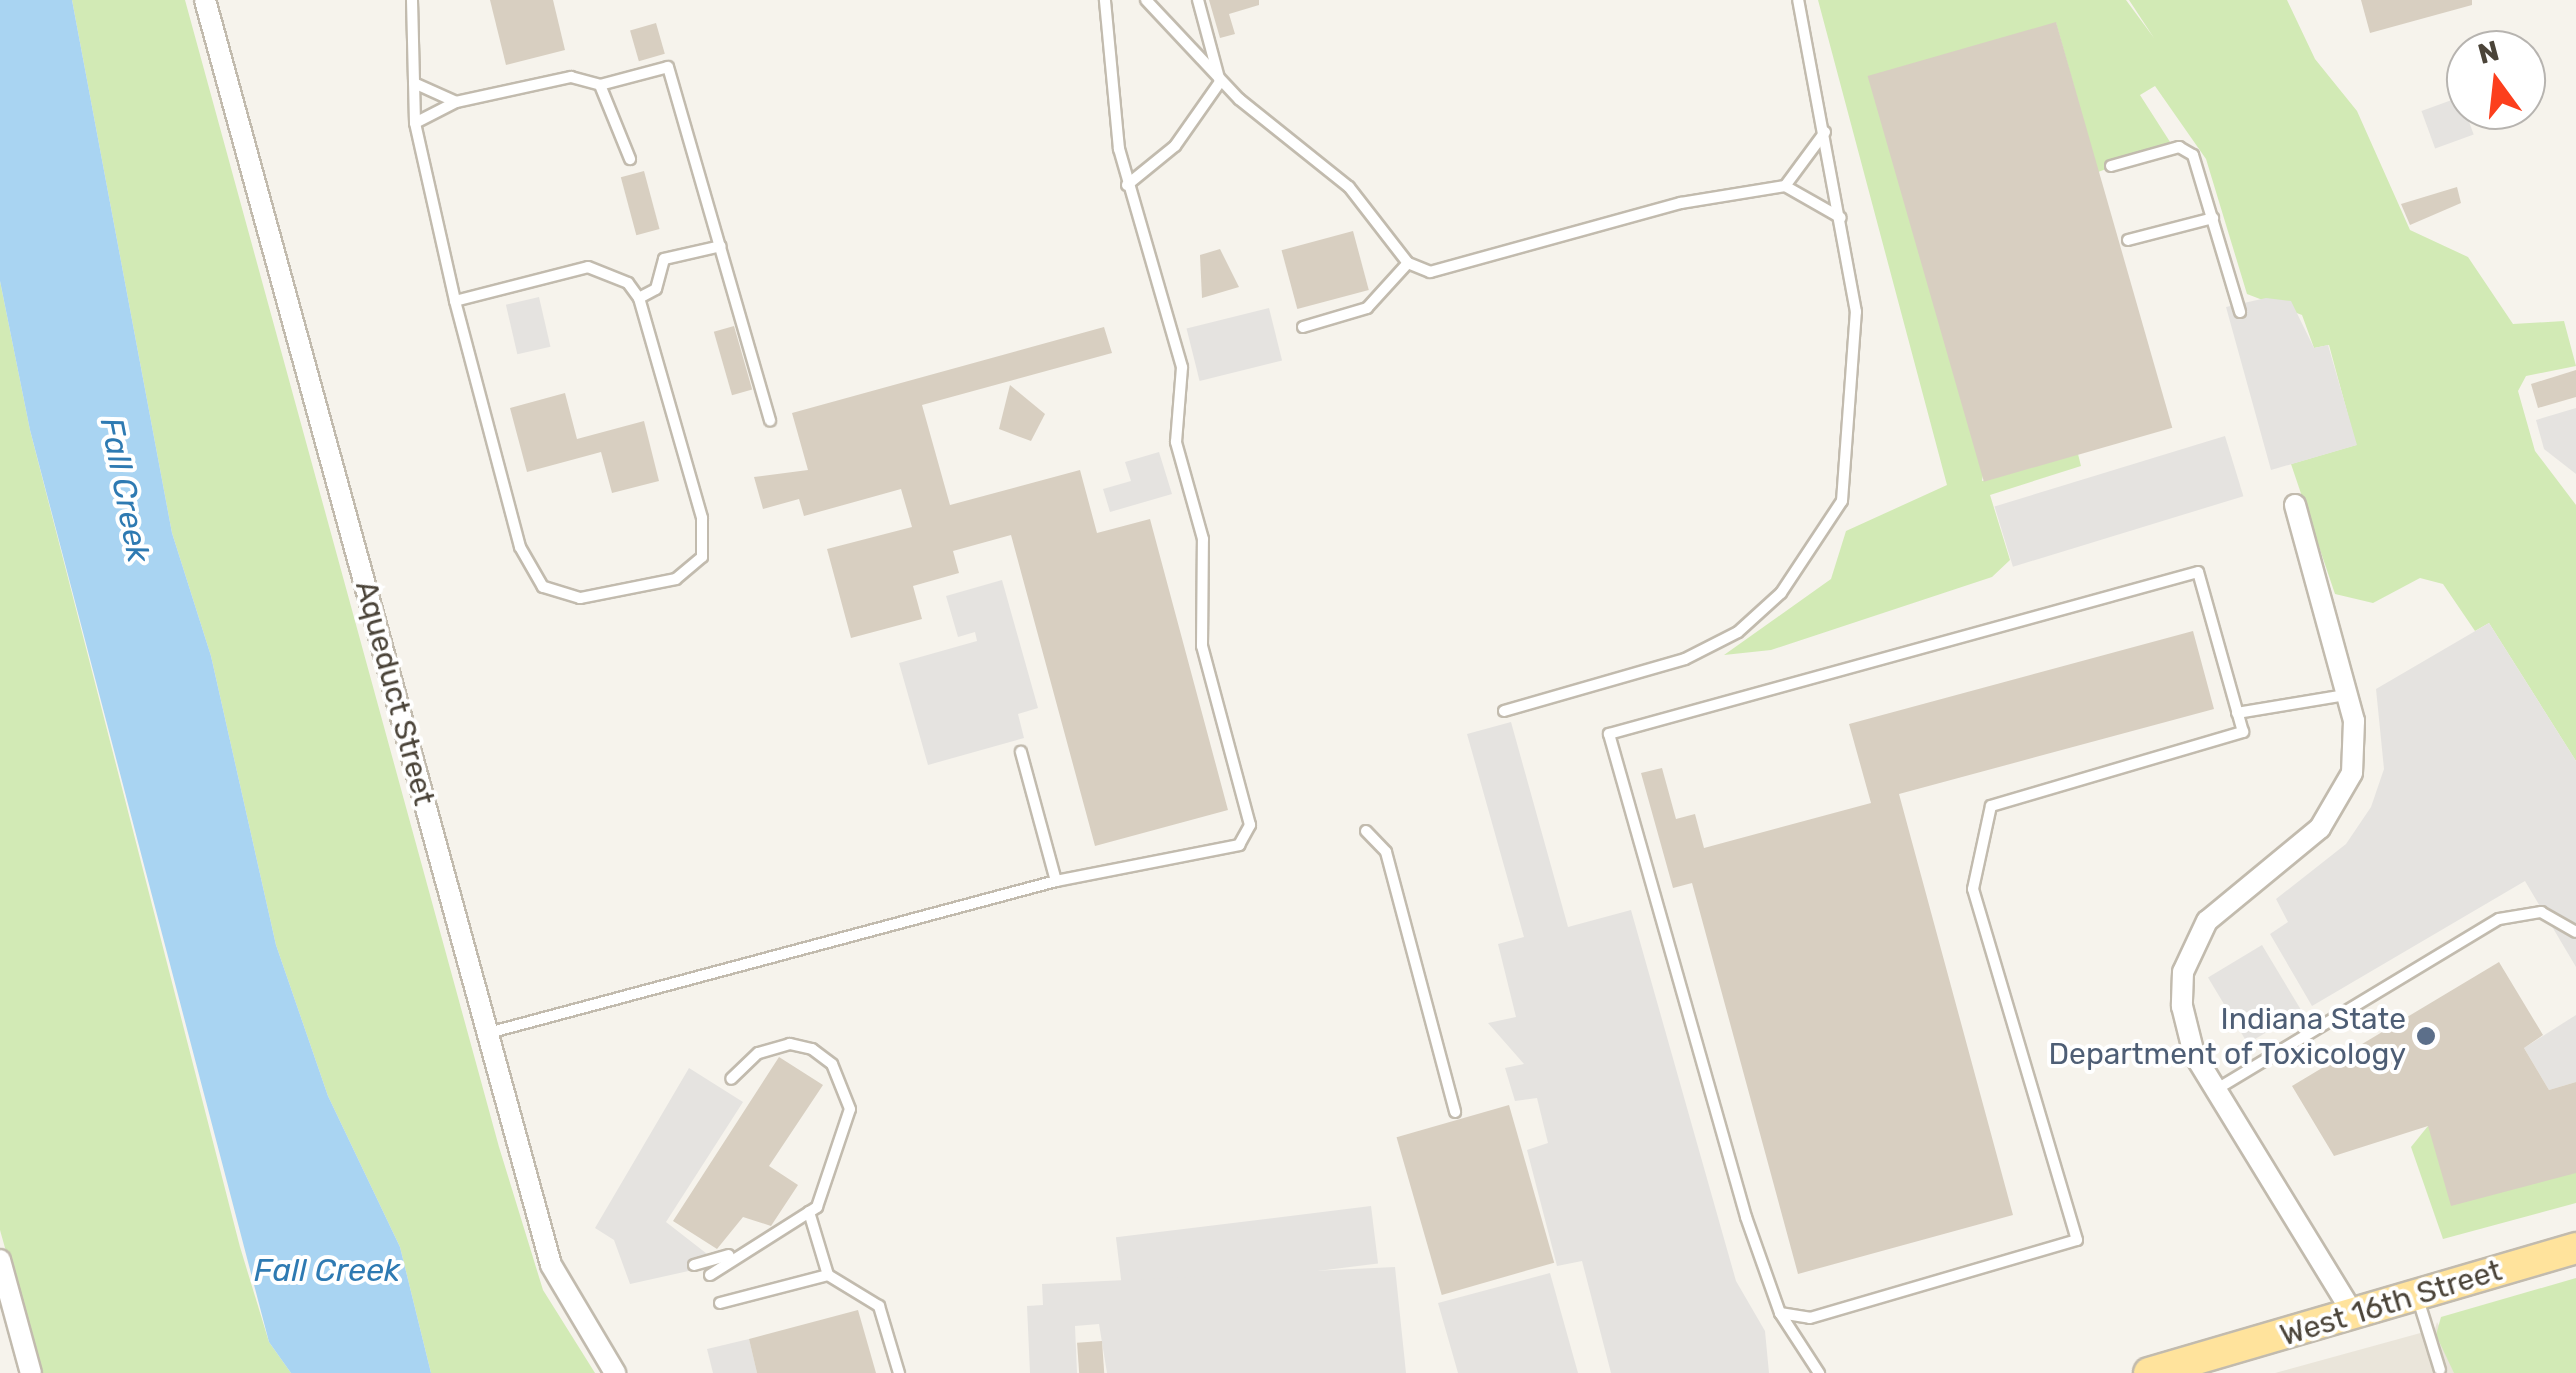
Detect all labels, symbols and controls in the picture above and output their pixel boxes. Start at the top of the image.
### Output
north arrow [2446,30,2546,130]
text: N [2475,34,2503,71]
water label: Fall Creek [92,414,158,566]
street label: Aqueduct Street [348,577,442,809]
place label: Indiana State Department of Toxicology [2047,1001,2406,1072]
marker: Indiana State Department of Toxicology [2415,1025,2437,1047]
water label: Fall Creek [254,1251,400,1289]
street label: West 16th Street [2276,1252,2506,1354]

